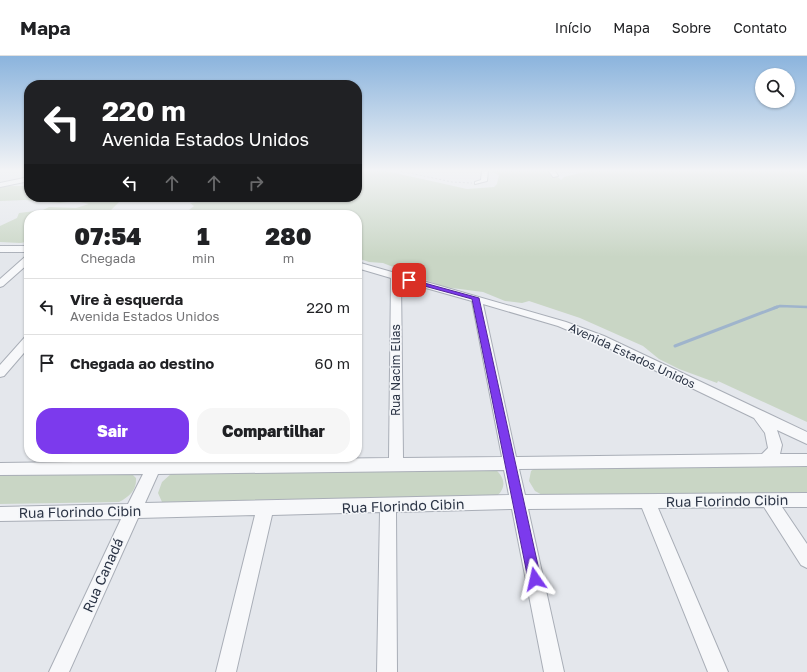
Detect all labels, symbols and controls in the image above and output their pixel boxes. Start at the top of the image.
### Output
text: Mapa [20,16,71,39]
text: Início [555,19,591,36]
text: Mapa [613,19,650,36]
text: Sobre [672,19,711,36]
text: Contato [733,19,787,36]
map controls [755,68,795,108]
button: search [755,68,795,108]
text: 220 m [102,94,186,127]
icon: left [36,96,88,148]
text: Avenida Estados Unidos [102,128,309,150]
icon: left [119,172,141,194]
icon: ahead [161,172,183,194]
icon: ahead [203,172,225,194]
icon: right [245,172,267,194]
text: 07:54 [74,221,142,250]
text: 1 [197,221,210,250]
text: 280 [265,221,312,250]
text: Chegada [80,250,135,266]
text: min [192,250,215,266]
text: m [283,250,294,266]
pin [392,263,426,297]
icon: arrive [398,269,420,291]
text: Vire à esquerda [70,290,183,308]
icon: left [36,296,58,318]
text: 220 m [306,298,350,316]
text: Avenida Estados Unidos [70,308,220,324]
street label: Avenida Estados Unidos [566,320,698,392]
street label: Rua Nacim Elias [388,324,403,416]
icon: arrive [36,352,58,374]
text: Chegada ao destino [70,354,214,372]
text: 60 m [315,354,350,372]
button: Sair [36,408,189,454]
button: Compartilhar [197,408,350,454]
street label: Rua Florindo Cibin [665,491,789,510]
street label: Rua Florindo Cibin [341,495,465,516]
street label: Rua Florindo Cibin [18,502,142,521]
street label: Rua Canadá [79,535,126,615]
position arrow [514,558,556,600]

